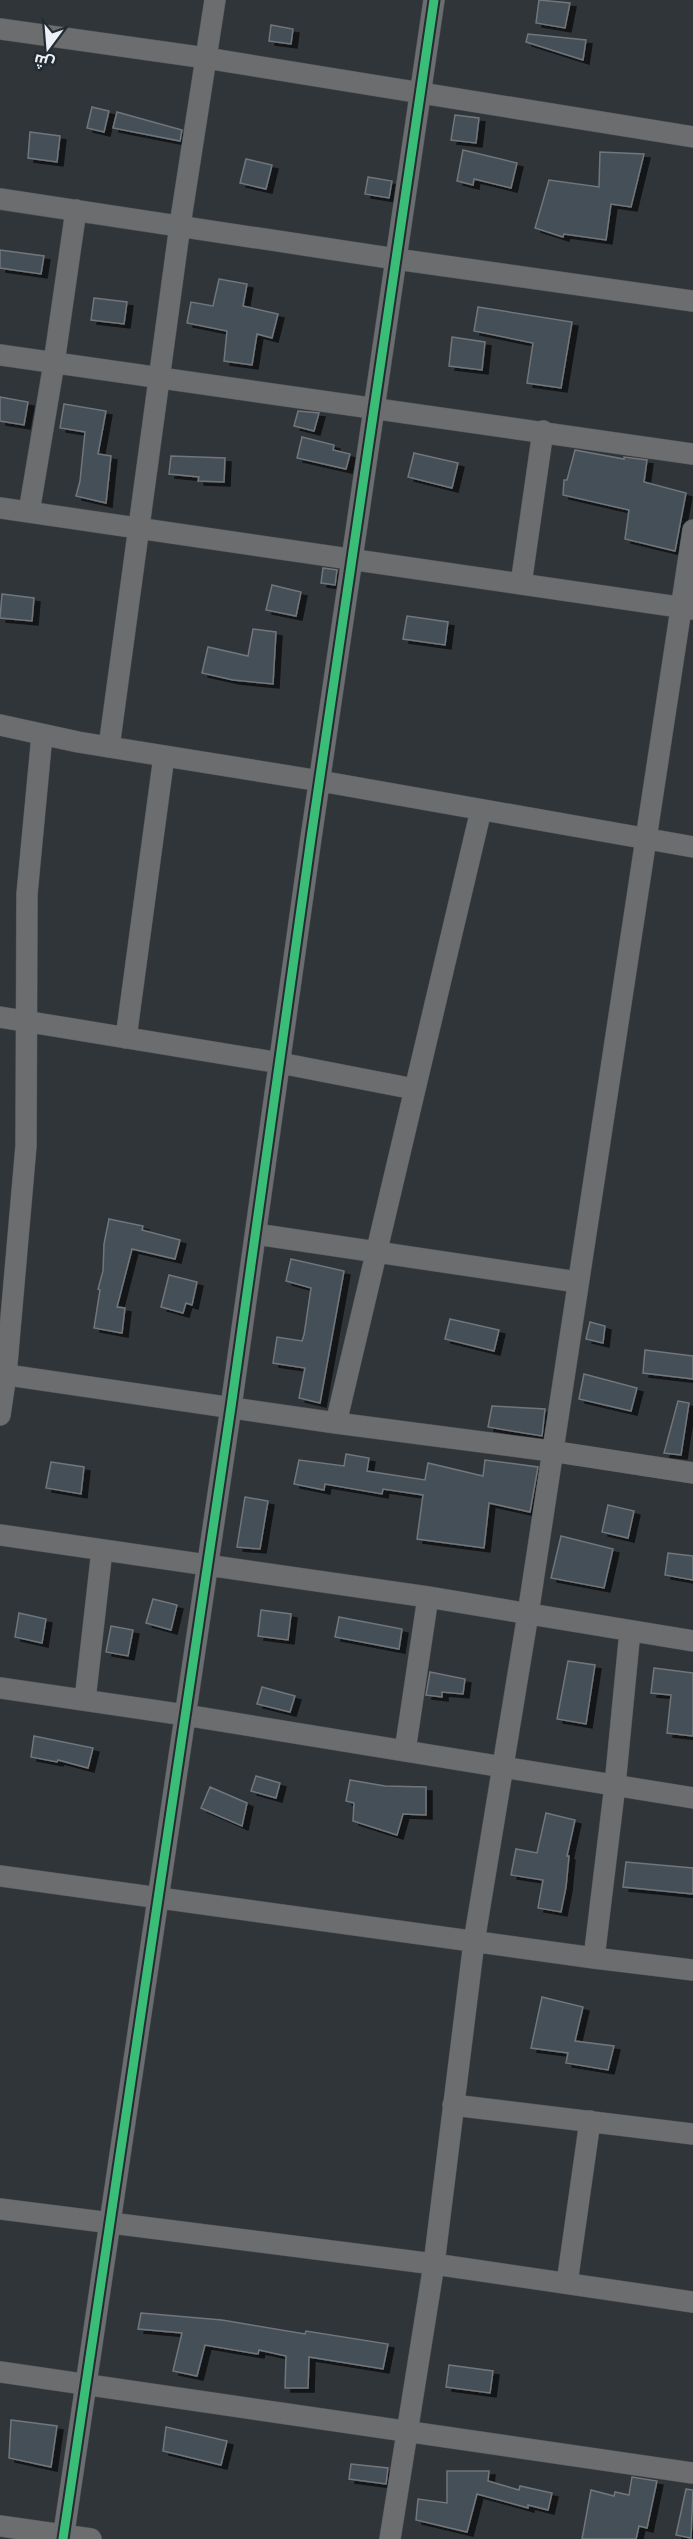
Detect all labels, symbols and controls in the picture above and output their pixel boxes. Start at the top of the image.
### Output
north arrow [18,18,78,78]
text: ش [31,50,56,75]

